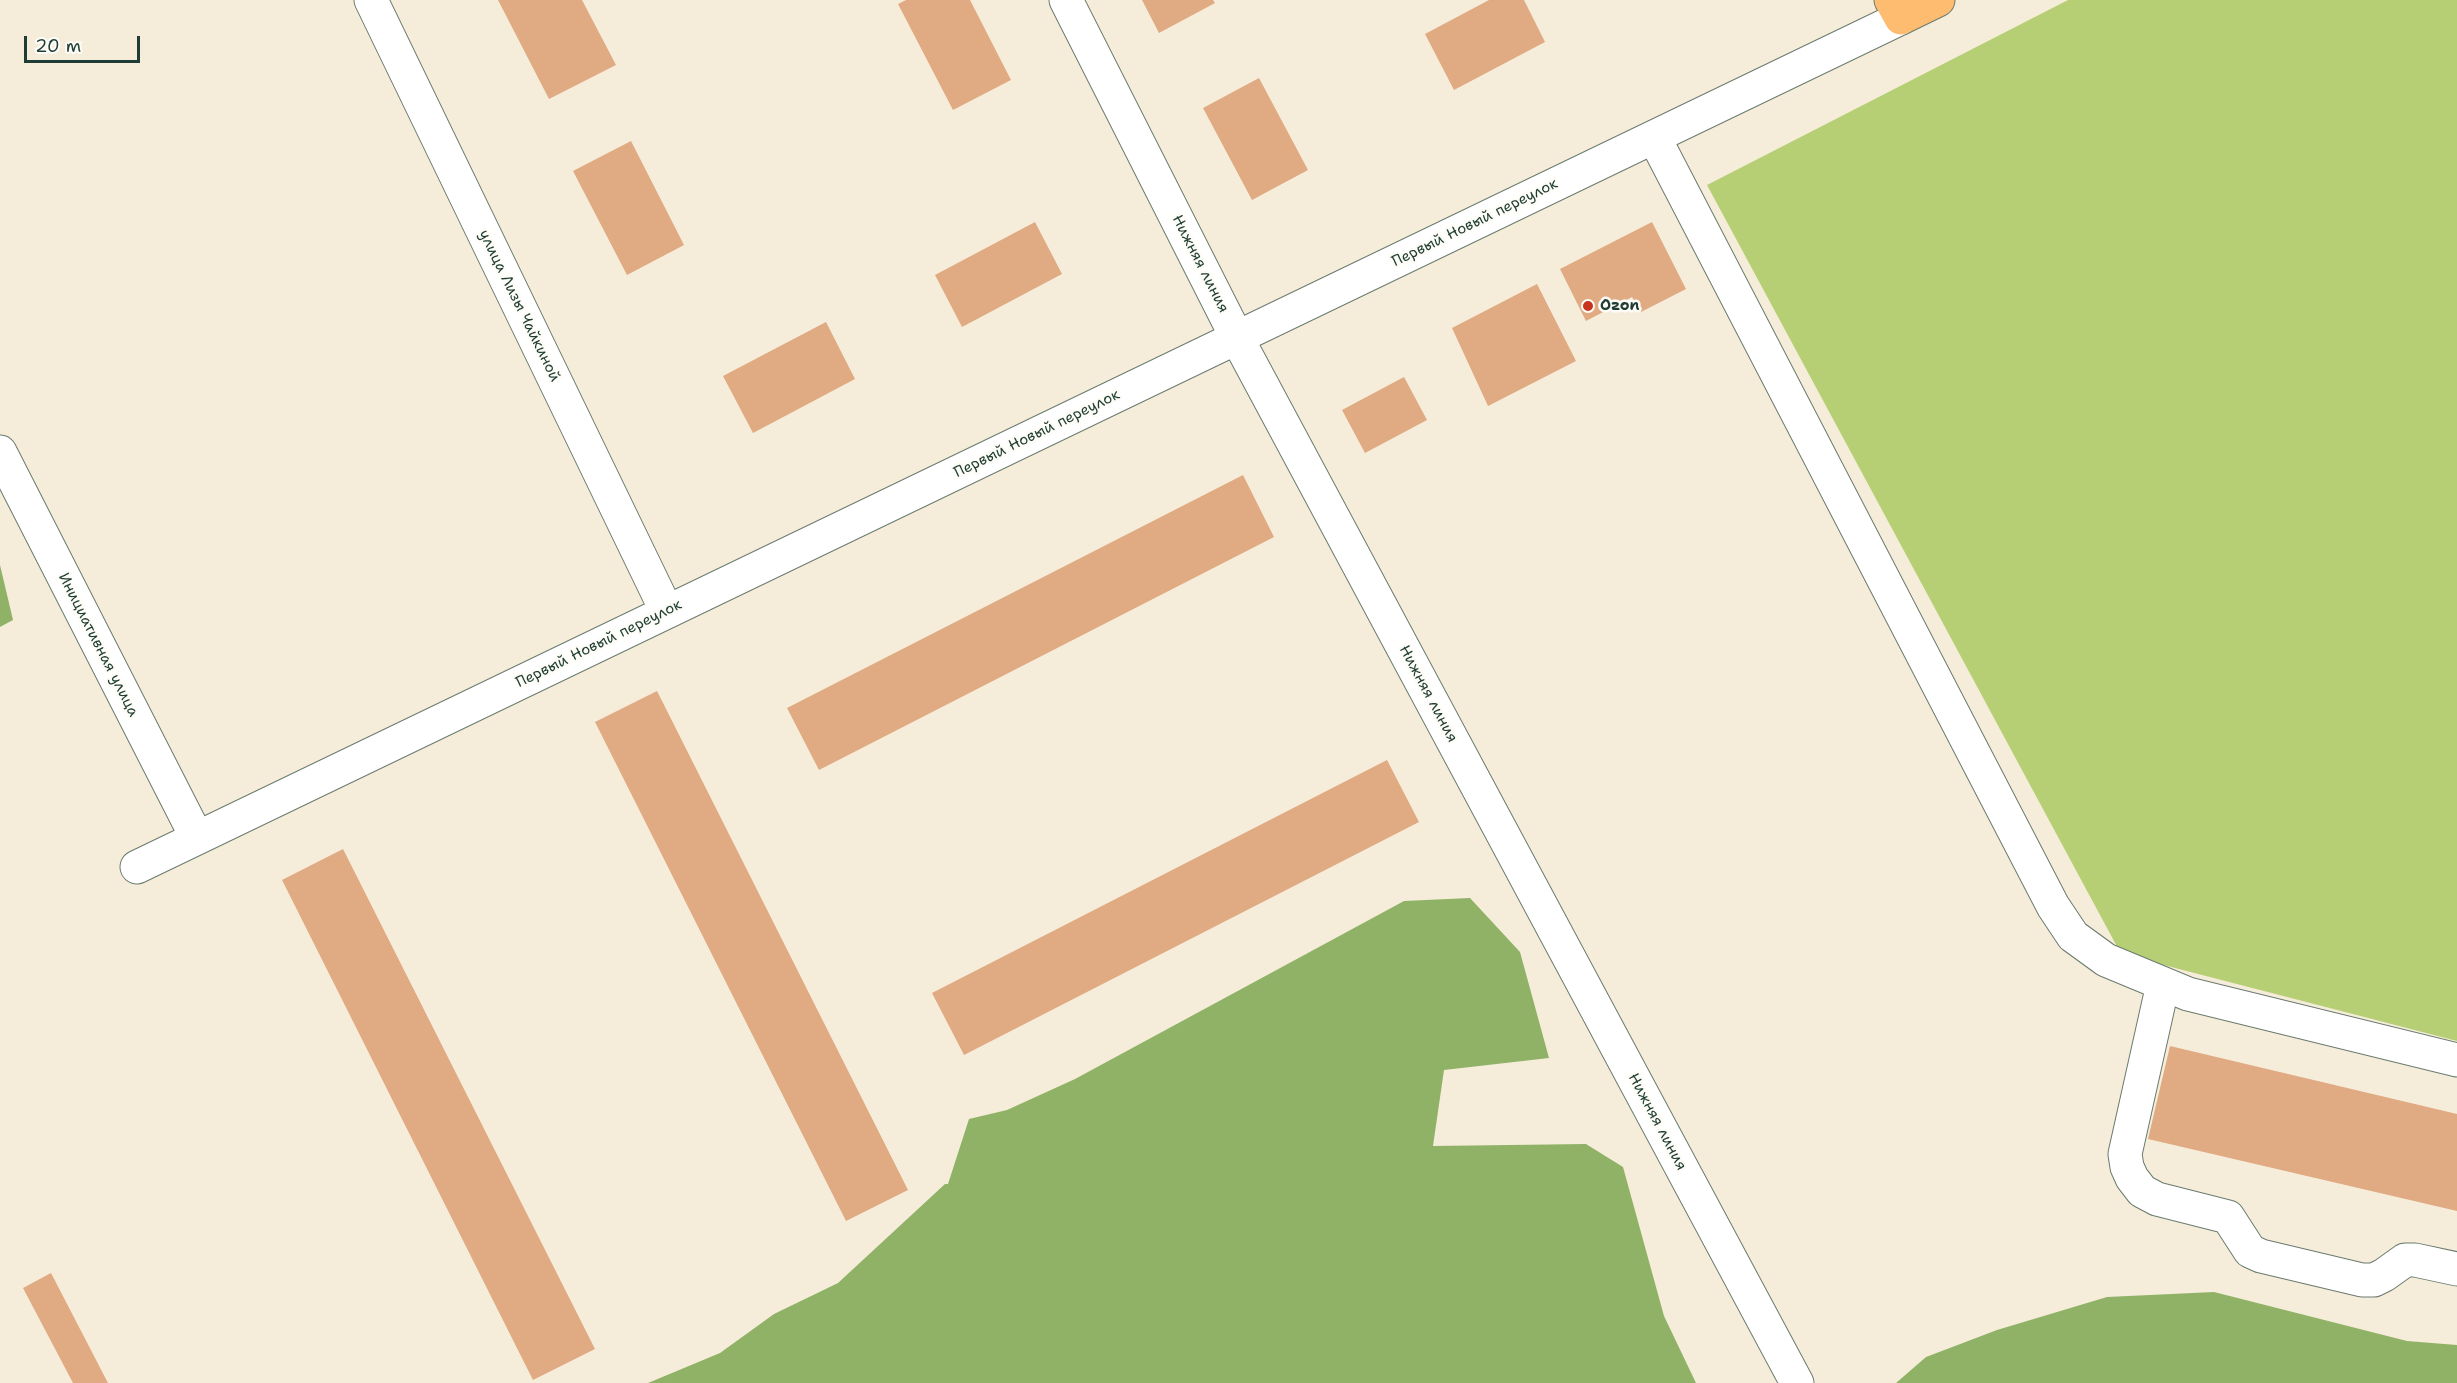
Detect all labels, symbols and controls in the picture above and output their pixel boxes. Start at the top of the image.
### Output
scale bar [27,24,142,62]
text: 20 m [35,34,81,58]
street label: Первый Новый переулок [1389,175,1561,271]
street label: Нижняя линия [1168,212,1232,316]
street label: улица Лизы Чайкиной [474,227,564,385]
place label: Ozon [1600,297,1640,315]
marker: Ozon [1581,299,1595,313]
street label: Первый Новый переулок [951,386,1123,482]
street label: Инициативная улица [54,570,142,720]
street label: Первый Новый переулок [513,596,685,692]
street label: Нижняя линия [1395,642,1461,746]
street label: Нижняя линия [1624,1070,1690,1174]

